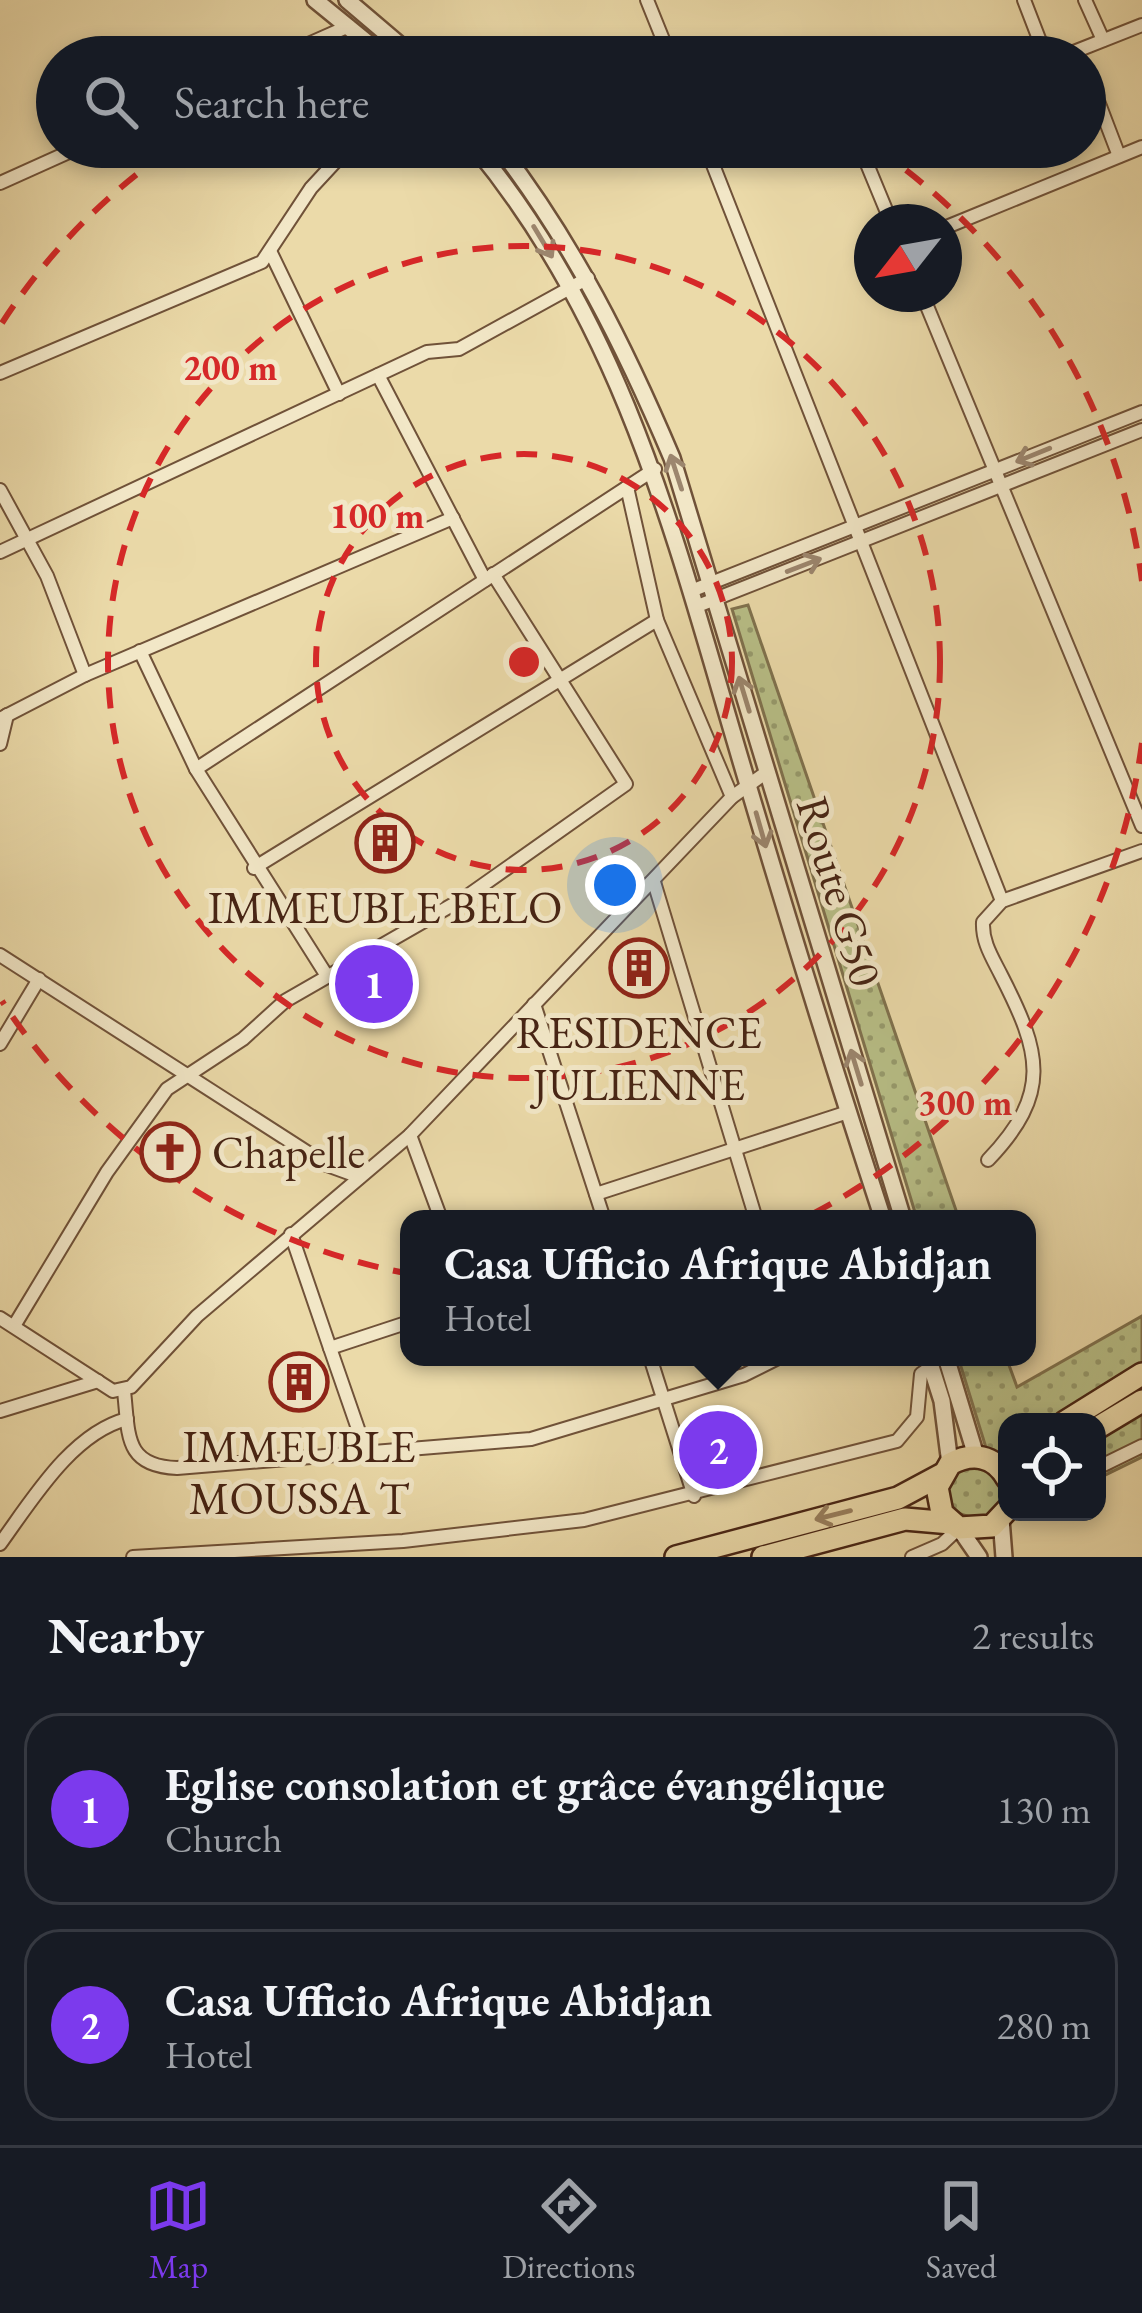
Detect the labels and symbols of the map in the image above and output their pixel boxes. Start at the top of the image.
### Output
north arrow [854,204,962,312]
one-way arrow [531,224,555,258]
text: 200 m [183,344,277,391]
one-way arrow [1016,446,1053,468]
one-way arrow [663,454,685,492]
text: 100 m [330,492,424,539]
one-way arrow [785,552,822,574]
centre of rings [503,641,545,683]
one-way arrow [732,675,754,713]
street label: Route G50 [784,789,896,993]
one-way arrow [751,810,773,848]
building icon: IMMEUBLE BELO [354,812,416,874]
your location [585,855,645,915]
place label: IMMEUBLE BELO [208,878,562,936]
building icon: RESIDENCE JULIENNE [608,937,670,999]
pin: 1 [335,939,413,1029]
place label: RESIDENCE JULIENNE [516,1003,762,1113]
one-way arrow [843,1049,865,1087]
text: 300 m [918,1079,1012,1126]
church icon: Chapelle [139,1121,201,1183]
place label: Chapelle [212,1123,365,1181]
building icon: IMMEUBLE MOUSSA T [268,1351,330,1413]
pin: 2 [679,1405,757,1495]
place label: IMMEUBLE MOUSSA T [182,1417,416,1527]
one-way arrow [814,1506,852,1528]

